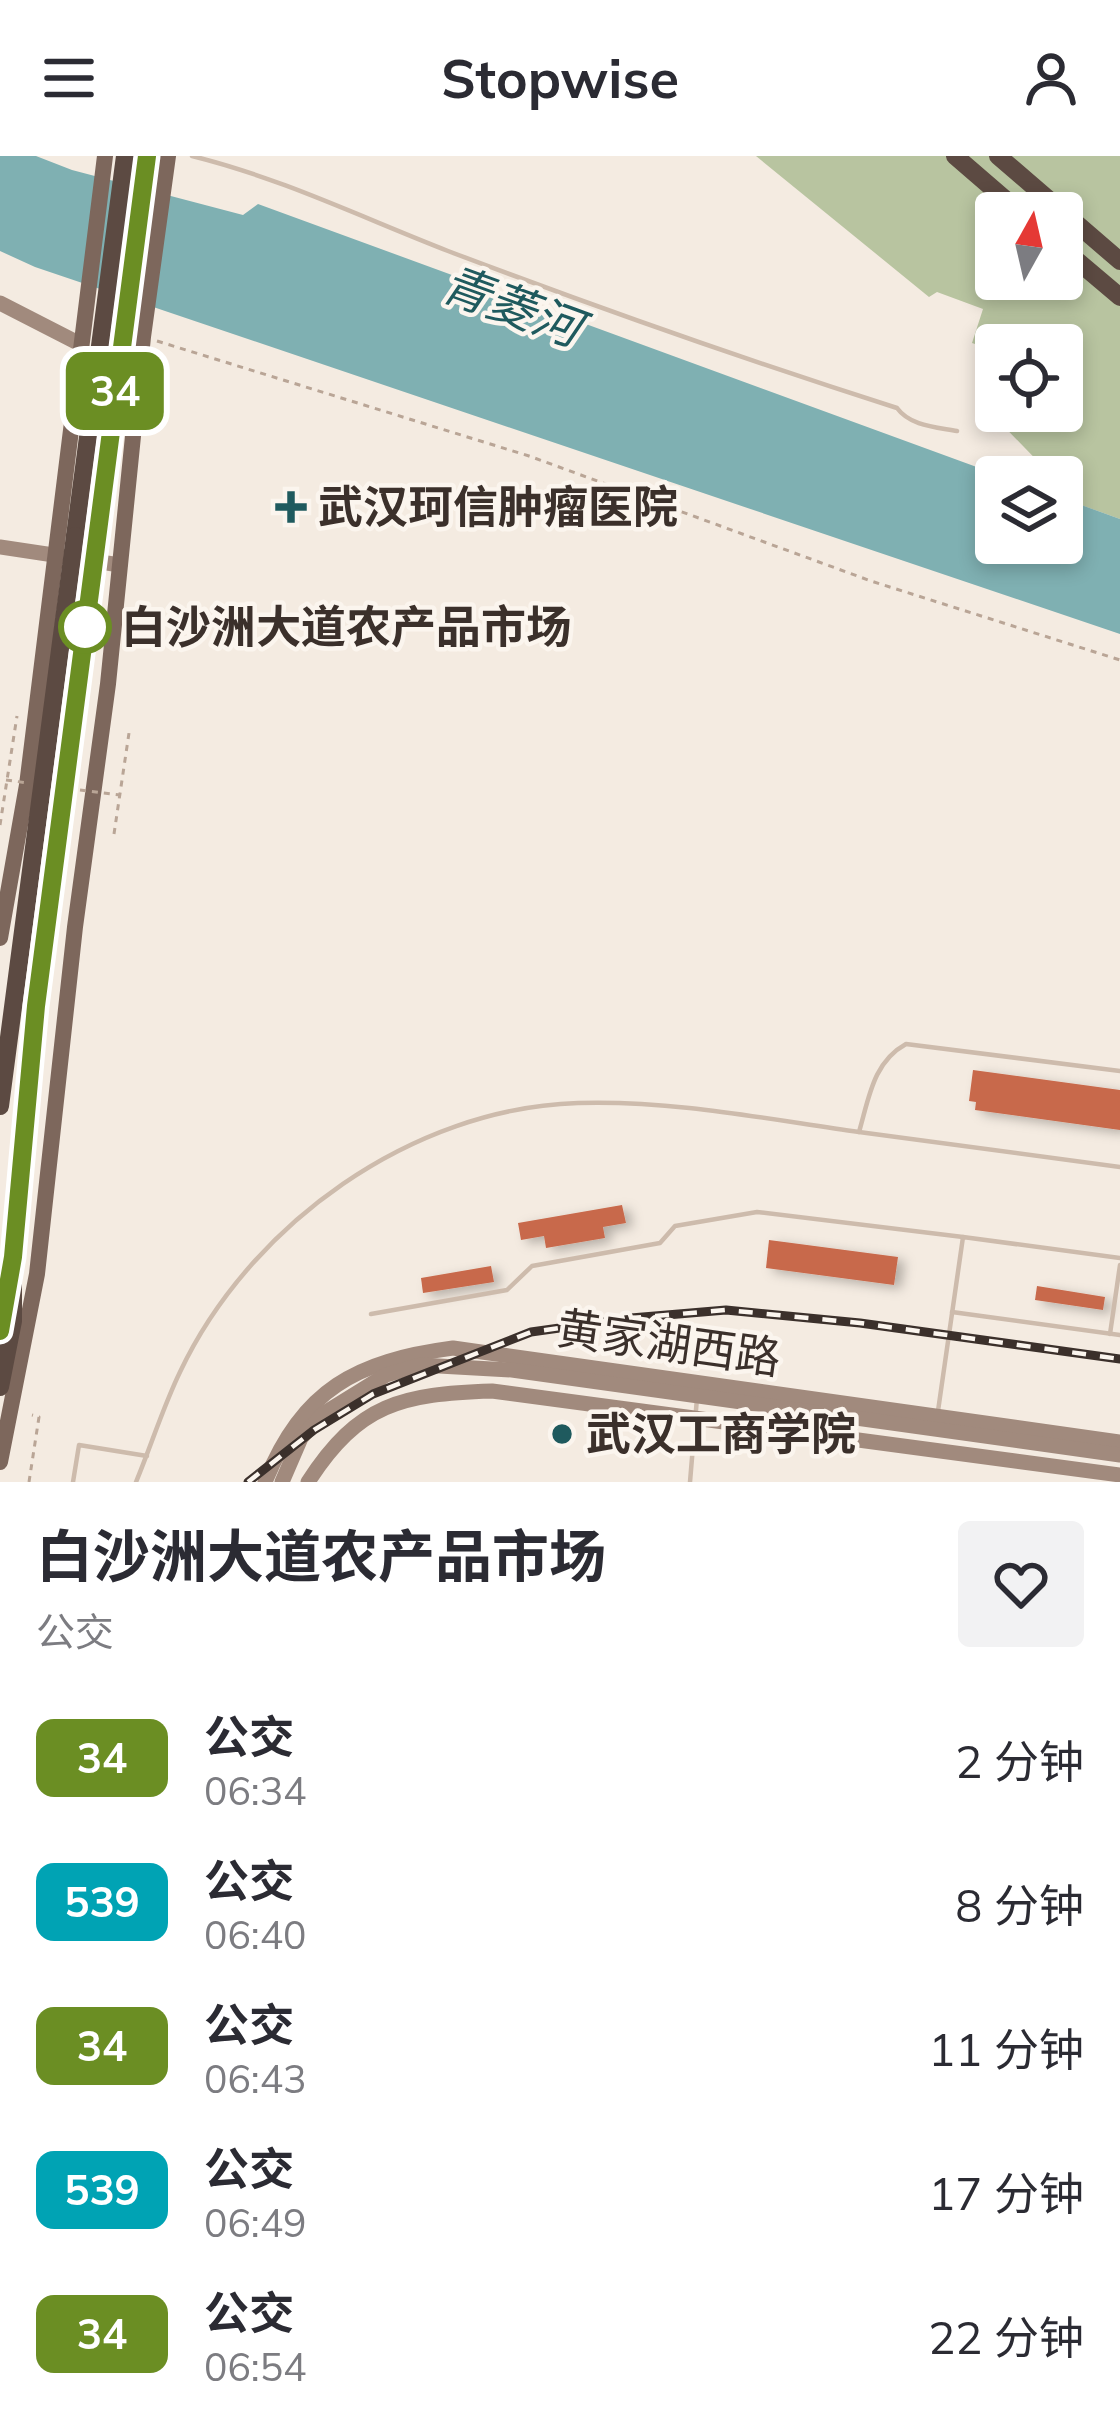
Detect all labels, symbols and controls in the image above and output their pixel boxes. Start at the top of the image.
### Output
text: Stopwise [441,44,679,112]
icon: menu [36,45,102,111]
icon: person [1018,45,1084,111]
north arrow [975,192,1083,300]
map controls [975,192,1083,564]
water label: 青菱河 [434,252,598,361]
button: locate [975,324,1083,432]
line badge: 34 [61,352,169,430]
text: 34 [90,364,140,417]
button: layers [975,456,1083,564]
place label: 武汉珂信肿瘤医院 [318,478,678,534]
marker: 武汉珂信肿瘤医院 [275,491,307,523]
place label: 白沙洲大道农产品市场 [121,598,571,654]
marker: 白沙洲大道农产品市场 [60,602,110,652]
street label: 黄家湖西路 [554,1299,784,1385]
place label: 武汉工商学院 [586,1405,856,1461]
marker: 武汉工商学院 [549,1421,575,1447]
text: 白沙洲大道农产品市场 [36,1520,606,1591]
button: heart [958,1521,1084,1647]
text: 公交 [36,1607,114,1656]
text: 公交 [204,1708,294,1764]
text: 34 [77,1731,127,1784]
text: 2 分钟 [955,1733,1084,1789]
text: 06:34 [204,1766,307,1815]
text: 公交 [204,1852,294,1908]
text: 539 [64,1875,140,1928]
text: 8 分钟 [955,1877,1084,1933]
text: 06:40 [204,1910,307,1959]
text: 公交 [204,1996,294,2052]
text: 34 [77,2019,127,2072]
text: 11 分钟 [928,2021,1084,2077]
text: 06:43 [204,2054,307,2103]
text: 公交 [204,2140,294,2196]
text: 539 [64,2163,140,2216]
text: 17 分钟 [928,2165,1084,2221]
text: 06:49 [204,2198,307,2247]
text: 公交 [204,2284,294,2340]
text: 34 [77,2307,127,2360]
text: 22 分钟 [928,2309,1084,2365]
text: 06:54 [204,2342,307,2391]

